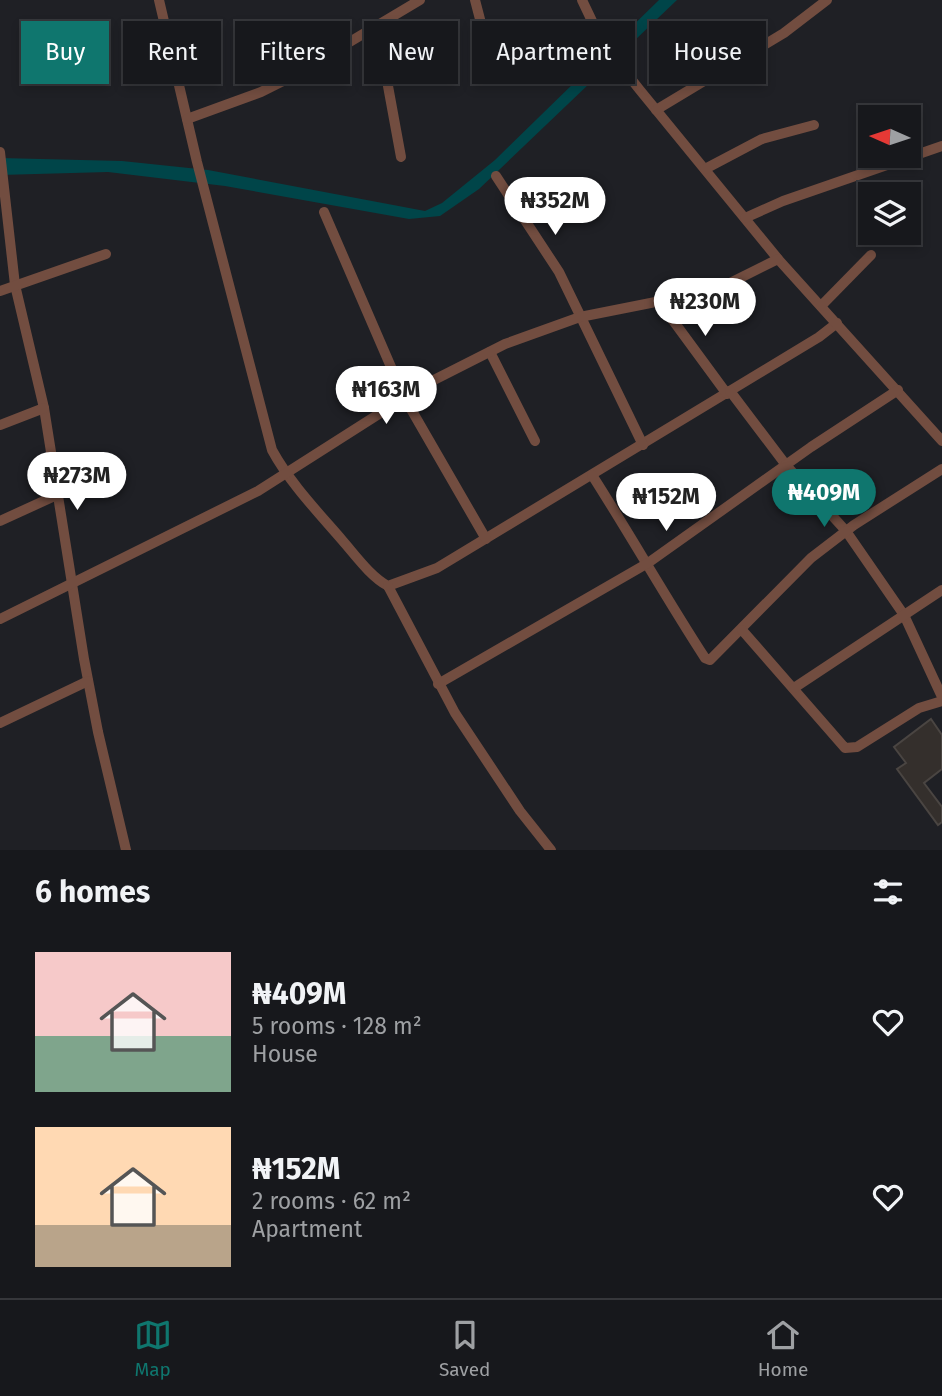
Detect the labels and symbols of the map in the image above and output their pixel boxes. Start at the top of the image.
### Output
north arrow [858,105,920,168]
pin: ₦352M [506,177,604,237]
pin: ₦230M [656,278,754,338]
pin: ₦163M [337,366,435,426]
pin: ₦273M [28,452,126,512]
pin: ₦409M [775,470,873,529]
pin: ₦152M [617,474,715,533]

